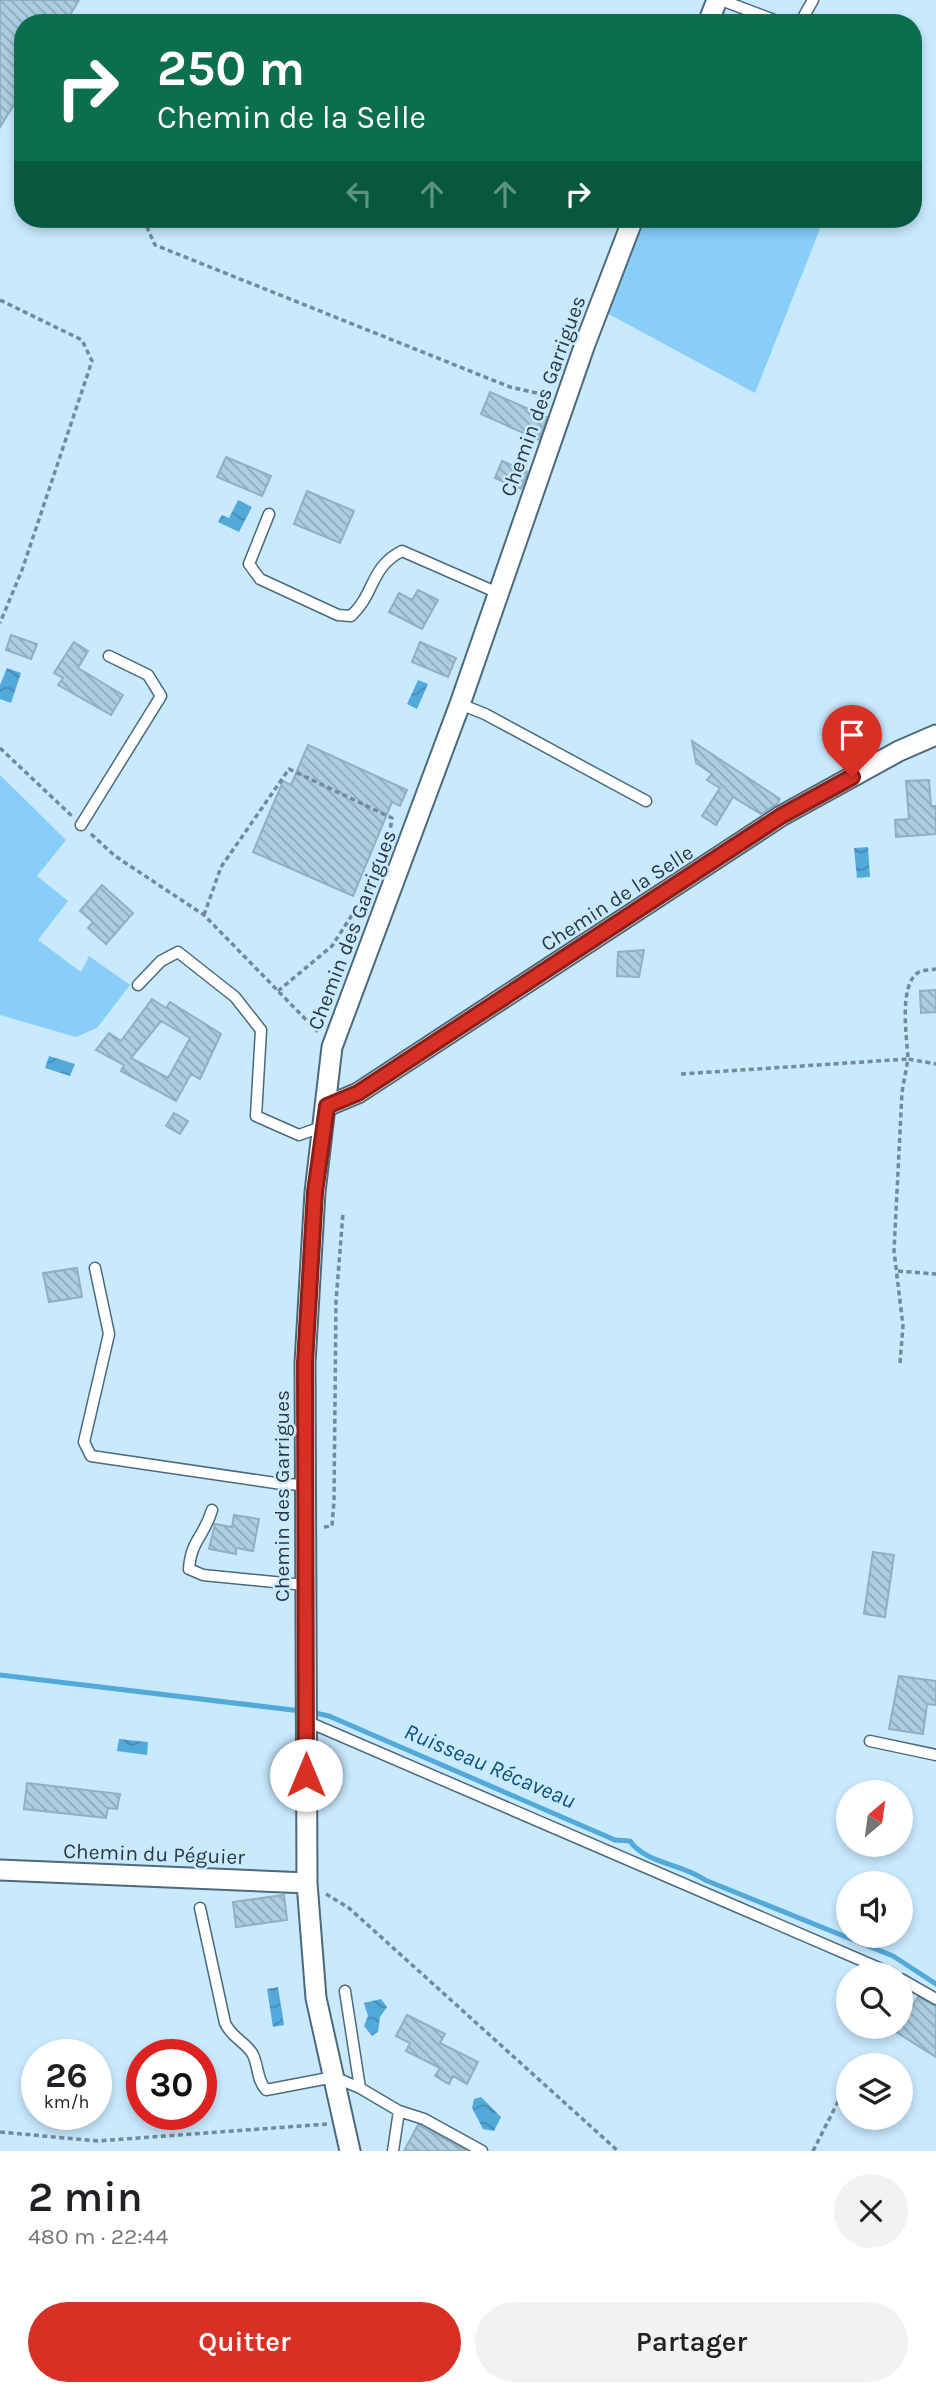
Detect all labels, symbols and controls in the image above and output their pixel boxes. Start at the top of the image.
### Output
text: 250 m [157,40,305,97]
icon: right [42,42,133,133]
text: Chemin de la Selle [157,99,426,136]
icon: left [340,175,378,213]
icon: ahead [413,175,451,213]
icon: ahead [486,175,524,213]
icon: right [559,175,597,213]
street label: Chemin des Garrigues [495,292,591,500]
pin [822,705,882,777]
icon: arrive [833,716,871,754]
street label: Chemin des Garrigues [303,827,401,1033]
street label: Chemin de la Selle [536,840,698,956]
street label: Chemin des Garrigues [270,1390,294,1602]
water label: Ruisseau Récaveau [400,1718,580,1814]
position arrow [269,1738,343,1812]
north arrow [836,1780,914,1857]
map controls [836,1780,913,2130]
street label: Chemin du Péguier [63,1839,246,1869]
button: sound [836,1871,913,1948]
button: search [836,1962,913,2039]
speed limit sign: 30 [126,2039,217,2130]
button: layers [836,2053,913,2130]
text: 26 [45,2055,88,2096]
text: km/h [44,2091,89,2113]
text: 2 min [28,2172,143,2222]
button: close [834,2174,908,2248]
text: 480 m · 22:44 [28,2223,168,2250]
button: Quitter [28,2302,461,2382]
button: Partager [475,2302,908,2382]

